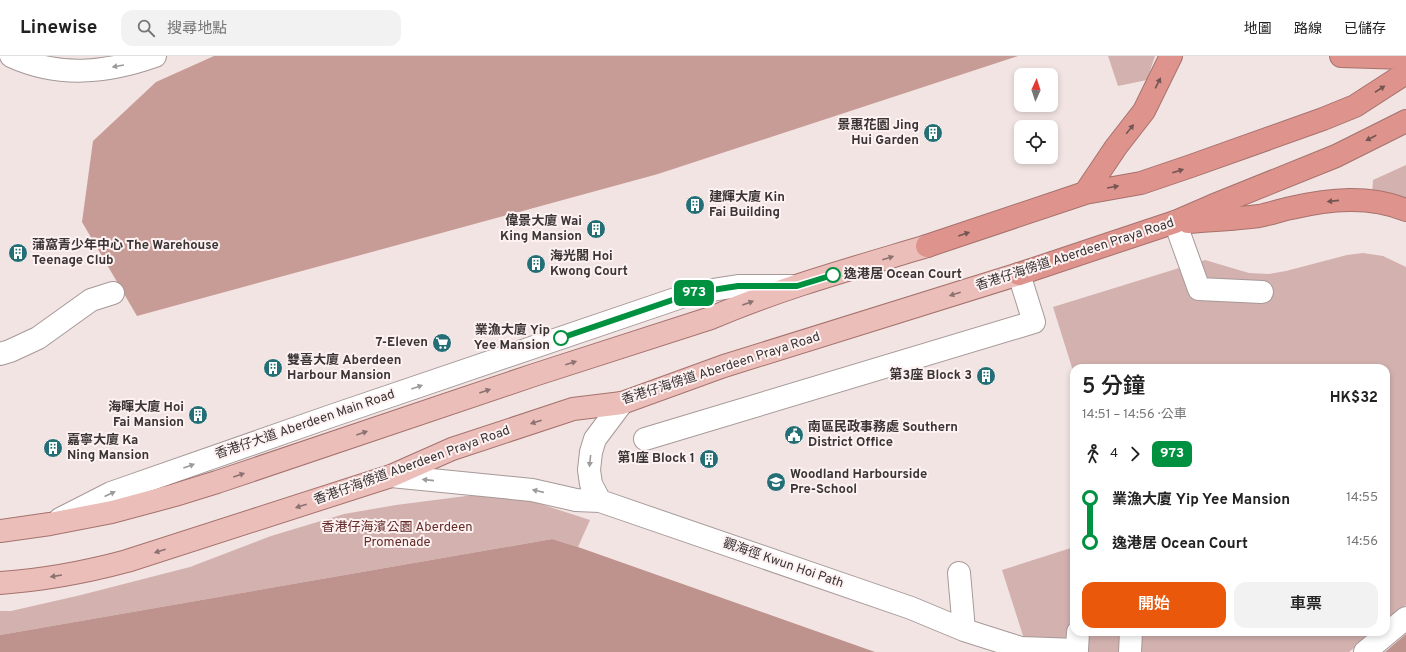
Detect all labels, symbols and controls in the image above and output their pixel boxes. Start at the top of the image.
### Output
search box [121,10,401,46]
text: Linewise [20,16,97,40]
icon: search [135,17,157,39]
text: 搜尋地點 [167,20,227,39]
text: 地圖 [1244,21,1272,38]
text: 路線 [1294,21,1322,38]
text: 已儲存 [1344,21,1386,38]
one-way arrow [112,64,124,70]
north arrow [1014,68,1058,112]
map controls [1014,68,1058,164]
one-way arrow [1154,77,1161,89]
one-way arrow [1375,85,1386,93]
place label: 景惠花園 Jing Hui Garden [838,118,919,149]
button: locate [1014,120,1058,164]
building icon: 景惠花園 Jing Hui Garden [922,122,944,144]
one-way arrow [1126,123,1135,134]
one-way arrow [1365,135,1377,141]
one-way arrow [1172,168,1184,174]
one-way arrow [1107,184,1119,190]
place label: 建輝大廈 Kin Fai Building [709,189,785,221]
building icon: 建輝大廈 Kin Fai Building [684,194,706,216]
one-way arrow [1327,198,1339,204]
place label: 偉景大廈 Wai King Mansion [500,213,582,245]
street label: 香港仔海傍道 Aberdeen Praya Road [973,214,1176,295]
building icon: 偉景大廈 Wai King Mansion [585,218,607,240]
one-way arrow [958,230,970,236]
place label: 蒲窩青少年中心 The Warehouse Teenage Club [32,237,219,269]
building icon: 蒲窩青少年中心 The Warehouse Teenage Club [7,242,29,264]
place label: 海光閣 Hoi Kwong Court [550,249,628,280]
building icon: 海光閣 Hoi Kwong Court [525,253,547,275]
one-way arrow [883,255,895,261]
place label: 逸港居 Ocean Court [844,266,962,283]
marker: 逸港居 Ocean Court [825,267,841,283]
line badge: 973 [671,280,717,306]
text: 973 [682,284,706,301]
one-way arrow [949,291,961,297]
one-way arrow [742,300,754,306]
place label: 業漁大廈 Yip Yee Mansion [474,322,550,354]
street label: 香港仔海傍道 Aberdeen Praya Road [619,328,822,409]
marker: 業漁大廈 Yip Yee Mansion [553,330,569,346]
supermarket icon: 7-Eleven [431,332,453,354]
place label: 7-Eleven [375,335,428,351]
place label: 雙喜大廈 Aberdeen Harbour Mansion [287,352,401,384]
building icon: 雙喜大廈 Aberdeen Harbour Mansion [262,357,284,379]
one-way arrow [565,360,577,366]
building icon: 第3座 Block 3 [975,365,997,387]
place label: 第3座 Block 3 [889,367,972,384]
text: 5 分鐘 [1082,374,1145,401]
one-way arrow [412,383,424,389]
street label: 香港仔大道 Aberdeen Main Road [213,387,397,463]
one-way arrow [480,388,492,394]
text: HK$32 [1330,389,1378,408]
place label: 海暉大廈 Hoi Fai Mansion [108,399,184,431]
building icon: 海暉大廈 Hoi Fai Mansion [187,404,209,426]
text: 14:51 – 14:56 · 公車 [1082,407,1187,423]
one-way arrow [530,419,542,425]
place label: 南區民政事務處 Southern District Office [808,419,958,451]
street label: 香港仔海傍道 Aberdeen Praya Road [311,422,512,509]
public building icon: 南區民政事務處 Southern District Office [783,424,805,446]
one-way arrow [357,430,369,436]
place label: 嘉寧大廈 Ka Ning Mansion [67,432,149,464]
building icon: 嘉寧大廈 Ka Ning Mansion [42,437,64,459]
icon: walk [1082,443,1104,465]
icon: forward [1124,443,1146,465]
text: 973 [1160,445,1184,462]
text: 4 [1110,446,1118,462]
building icon: 第1座 Block 1 [698,448,720,470]
place label: 第1座 Block 1 [618,450,695,467]
one-way arrow [586,455,593,467]
one-way arrow [183,462,195,468]
place label: Woodland Harbourside Pre-School [790,467,927,498]
school or university icon: Woodland Harbourside Pre-School [765,471,787,493]
one-way arrow [233,472,245,478]
one-way arrow [422,477,434,483]
one-way arrow [532,488,544,494]
text: 14:55 [1346,490,1378,506]
one-way arrow [104,491,116,497]
text: 業漁大廈 Yip Yee Mansion [1112,491,1290,510]
one-way arrow [294,503,306,509]
park label: 香港仔海濱公園 Aberdeen Promenade [321,519,473,551]
text: 14:56 [1347,534,1378,550]
street label: 觀海徑 Kwun Hoi Path [721,535,846,592]
text: 逸港居 Ocean Court [1112,535,1248,554]
one-way arrow [153,548,165,554]
one-way arrow [50,573,62,579]
button: 開始 [1082,582,1226,628]
button: 車票 [1234,582,1378,628]

